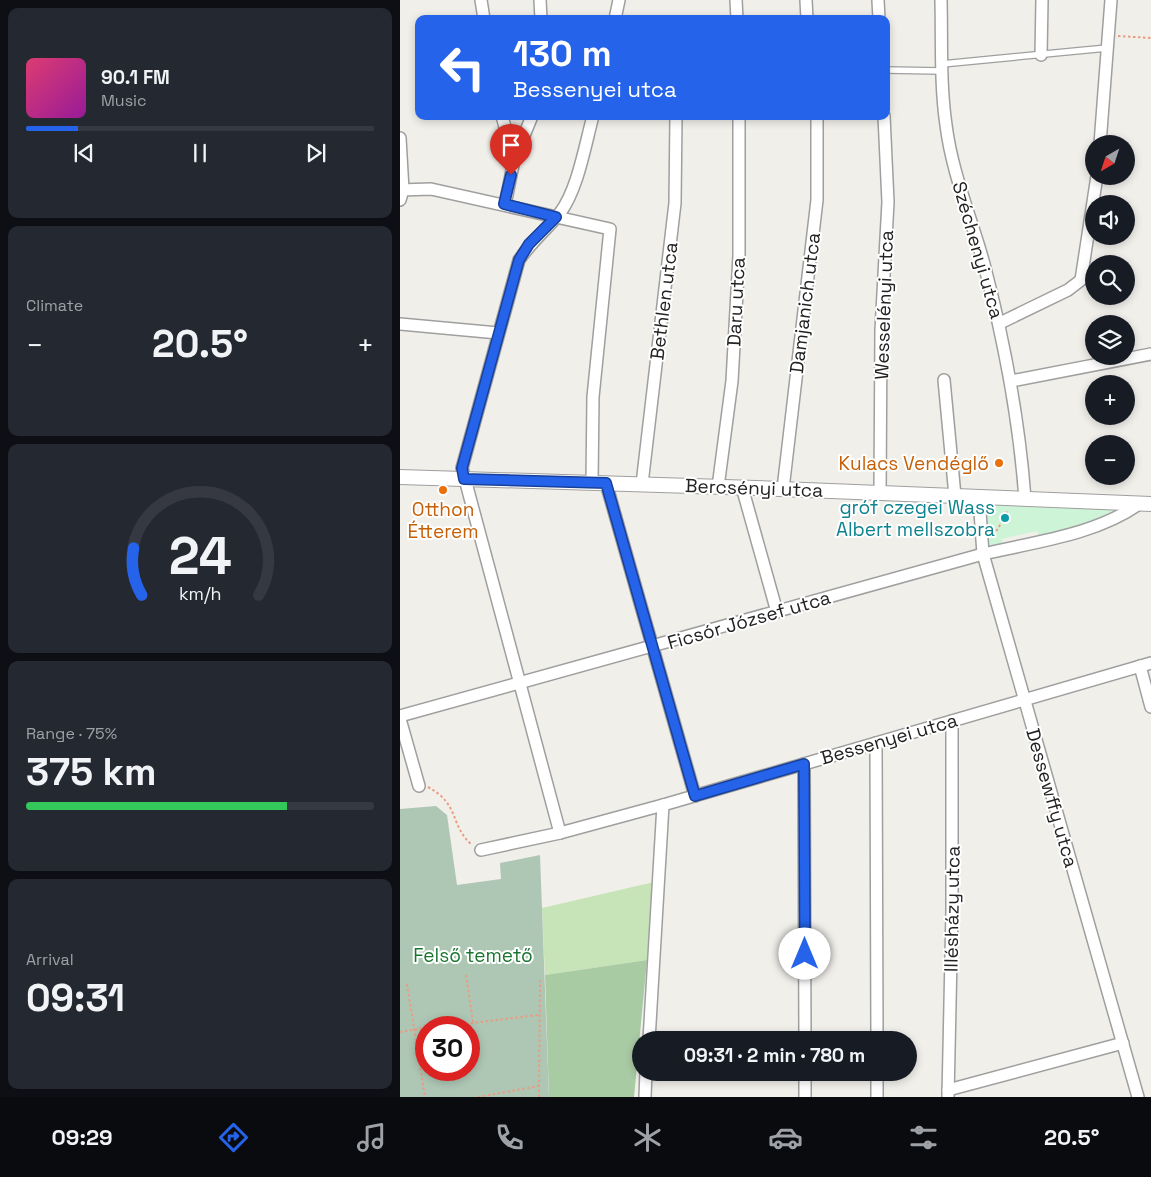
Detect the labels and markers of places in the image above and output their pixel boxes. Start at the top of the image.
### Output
pin [490,124,532,175]
place label: Kulacs Vendéglő [839,451,989,476]
marker: Kulacs Vendéglő [993,457,1005,469]
marker: Otthon Étterem [437,484,449,496]
place label: gróf czegei Wass Albert mellszobra [836,495,995,542]
place label: Otthon Étterem [407,497,479,544]
marker: gróf czegei Wass Albert mellszobra [999,512,1011,524]

